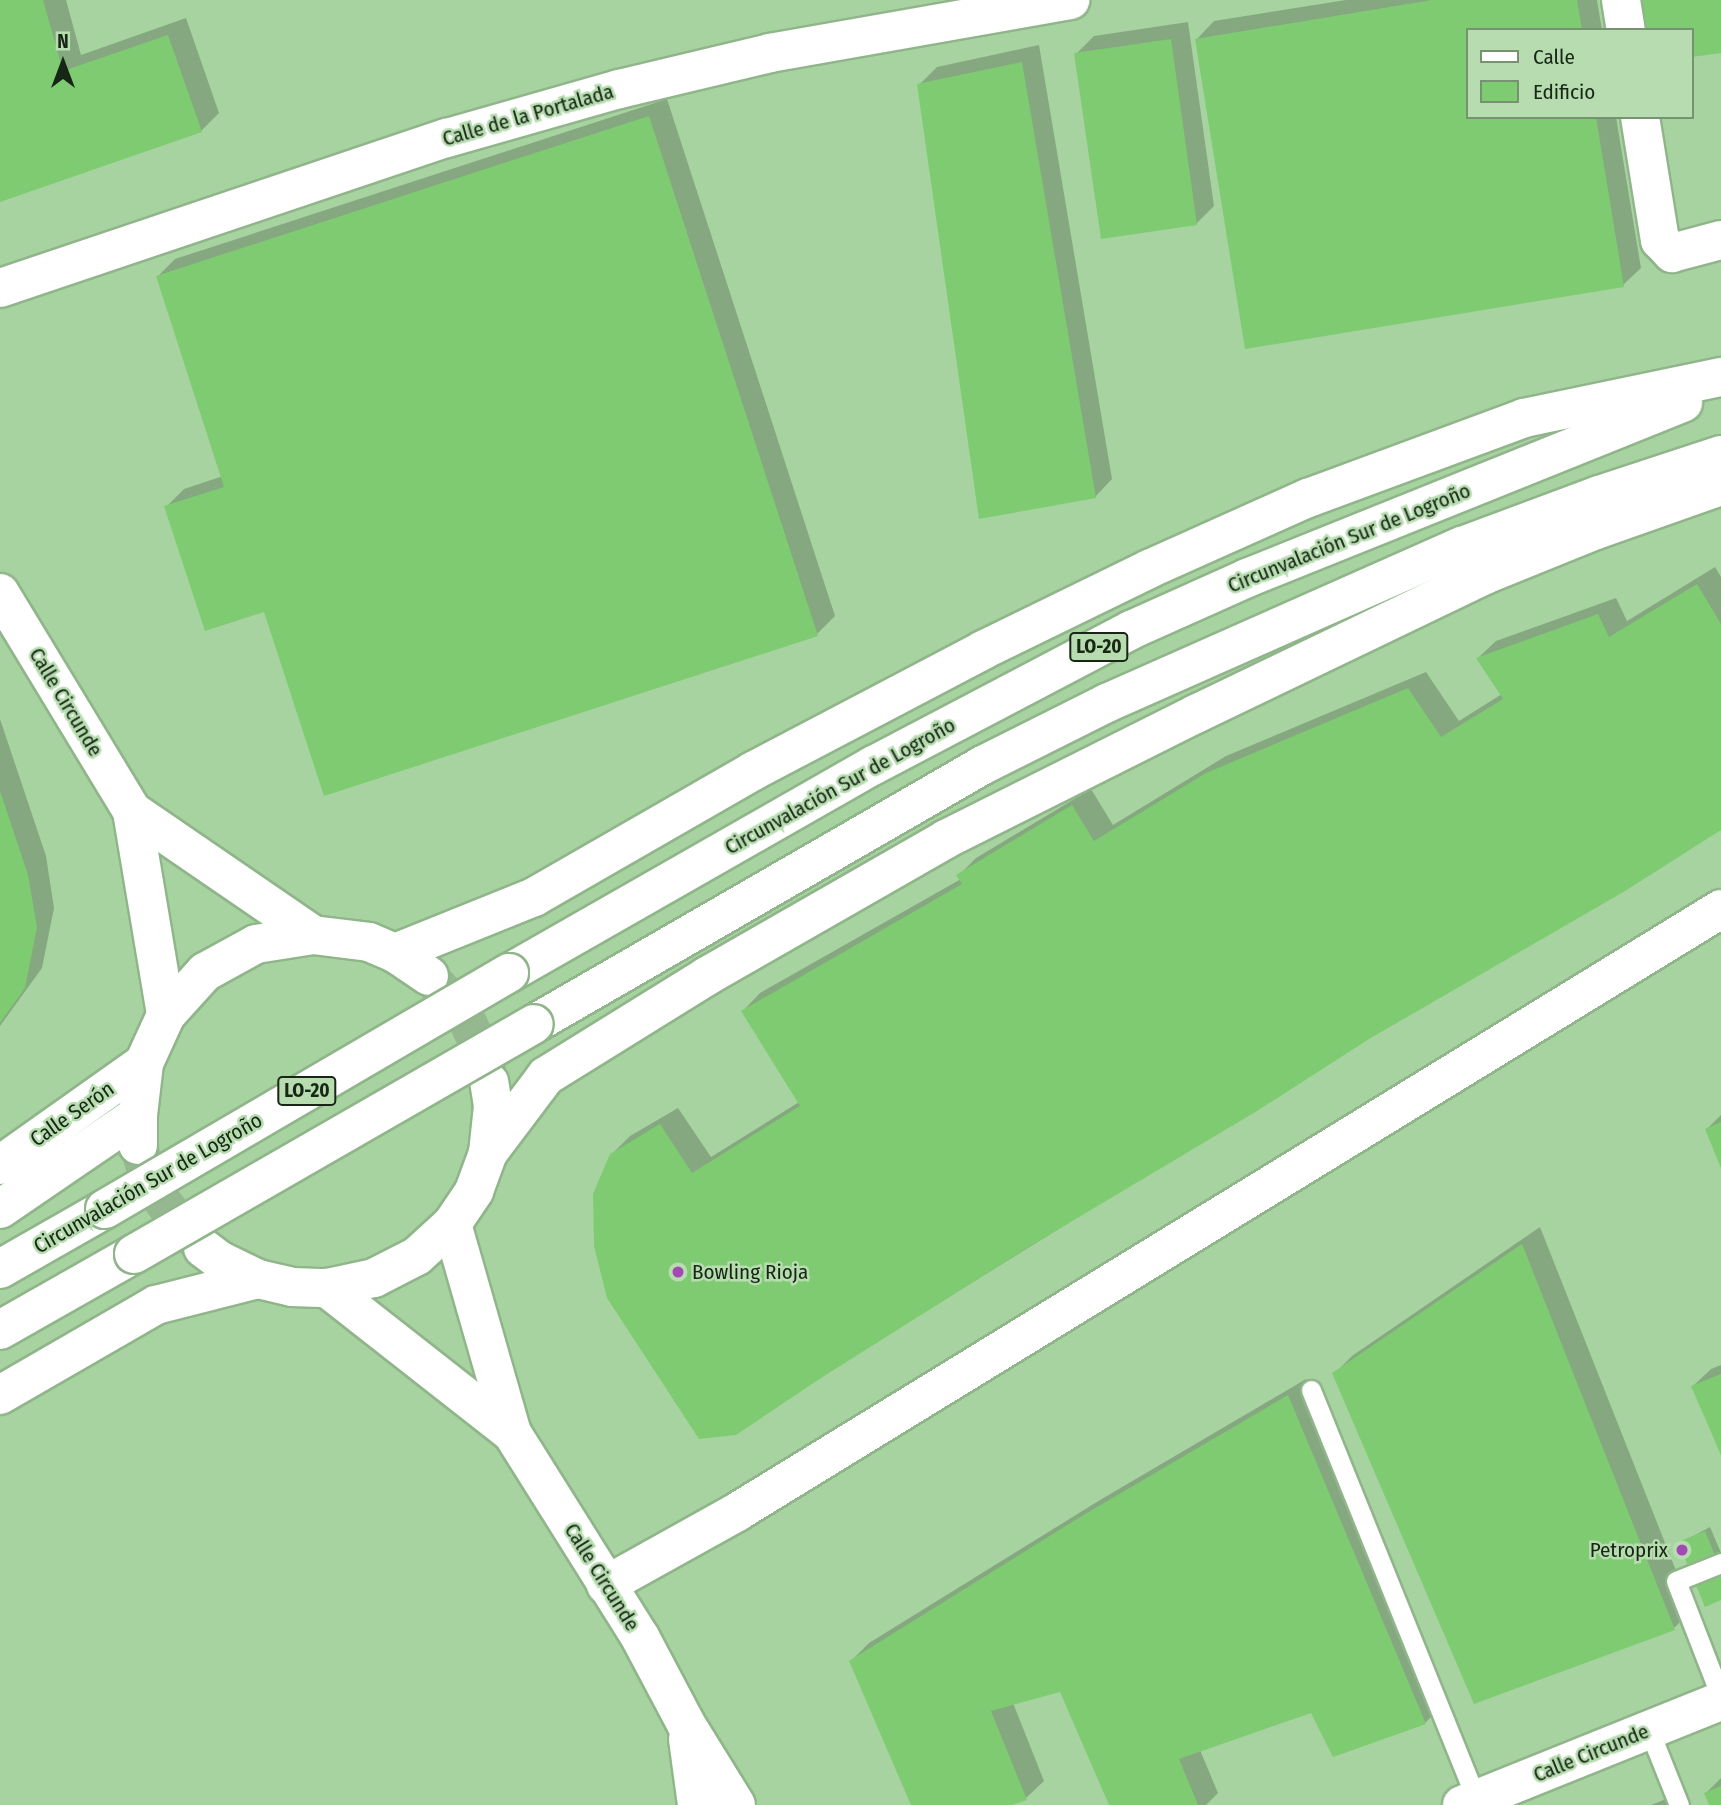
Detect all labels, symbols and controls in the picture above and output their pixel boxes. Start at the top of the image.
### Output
north arrow [28,28,98,98]
legend [1466,28,1693,119]
text: N [57,30,69,53]
text: Calle [1533,44,1575,70]
street label: Calle de la Portalada [440,79,616,151]
text: Edificio [1533,79,1595,105]
street label: Circunvalación Sur de Logroño [1224,478,1474,598]
road number: LO-20 [1069,632,1129,662]
street label: Calle Circunde [24,643,108,761]
street label: Circunvalación Sur de Logroño [720,712,960,860]
street label: Calle Serón [25,1076,119,1152]
road number: LO-20 [277,1076,337,1106]
street label: Circunvalación Sur de Logroño [29,1107,267,1259]
place label: Bowling Rioja [692,1259,808,1285]
marker: Bowling Rioja [670,1264,686,1280]
street label: Calle Circunde [559,1519,645,1635]
place label: Petroprix [1590,1537,1668,1563]
marker: Petroprix [1674,1542,1690,1558]
street label: Calle Circunde [1530,1718,1652,1788]

